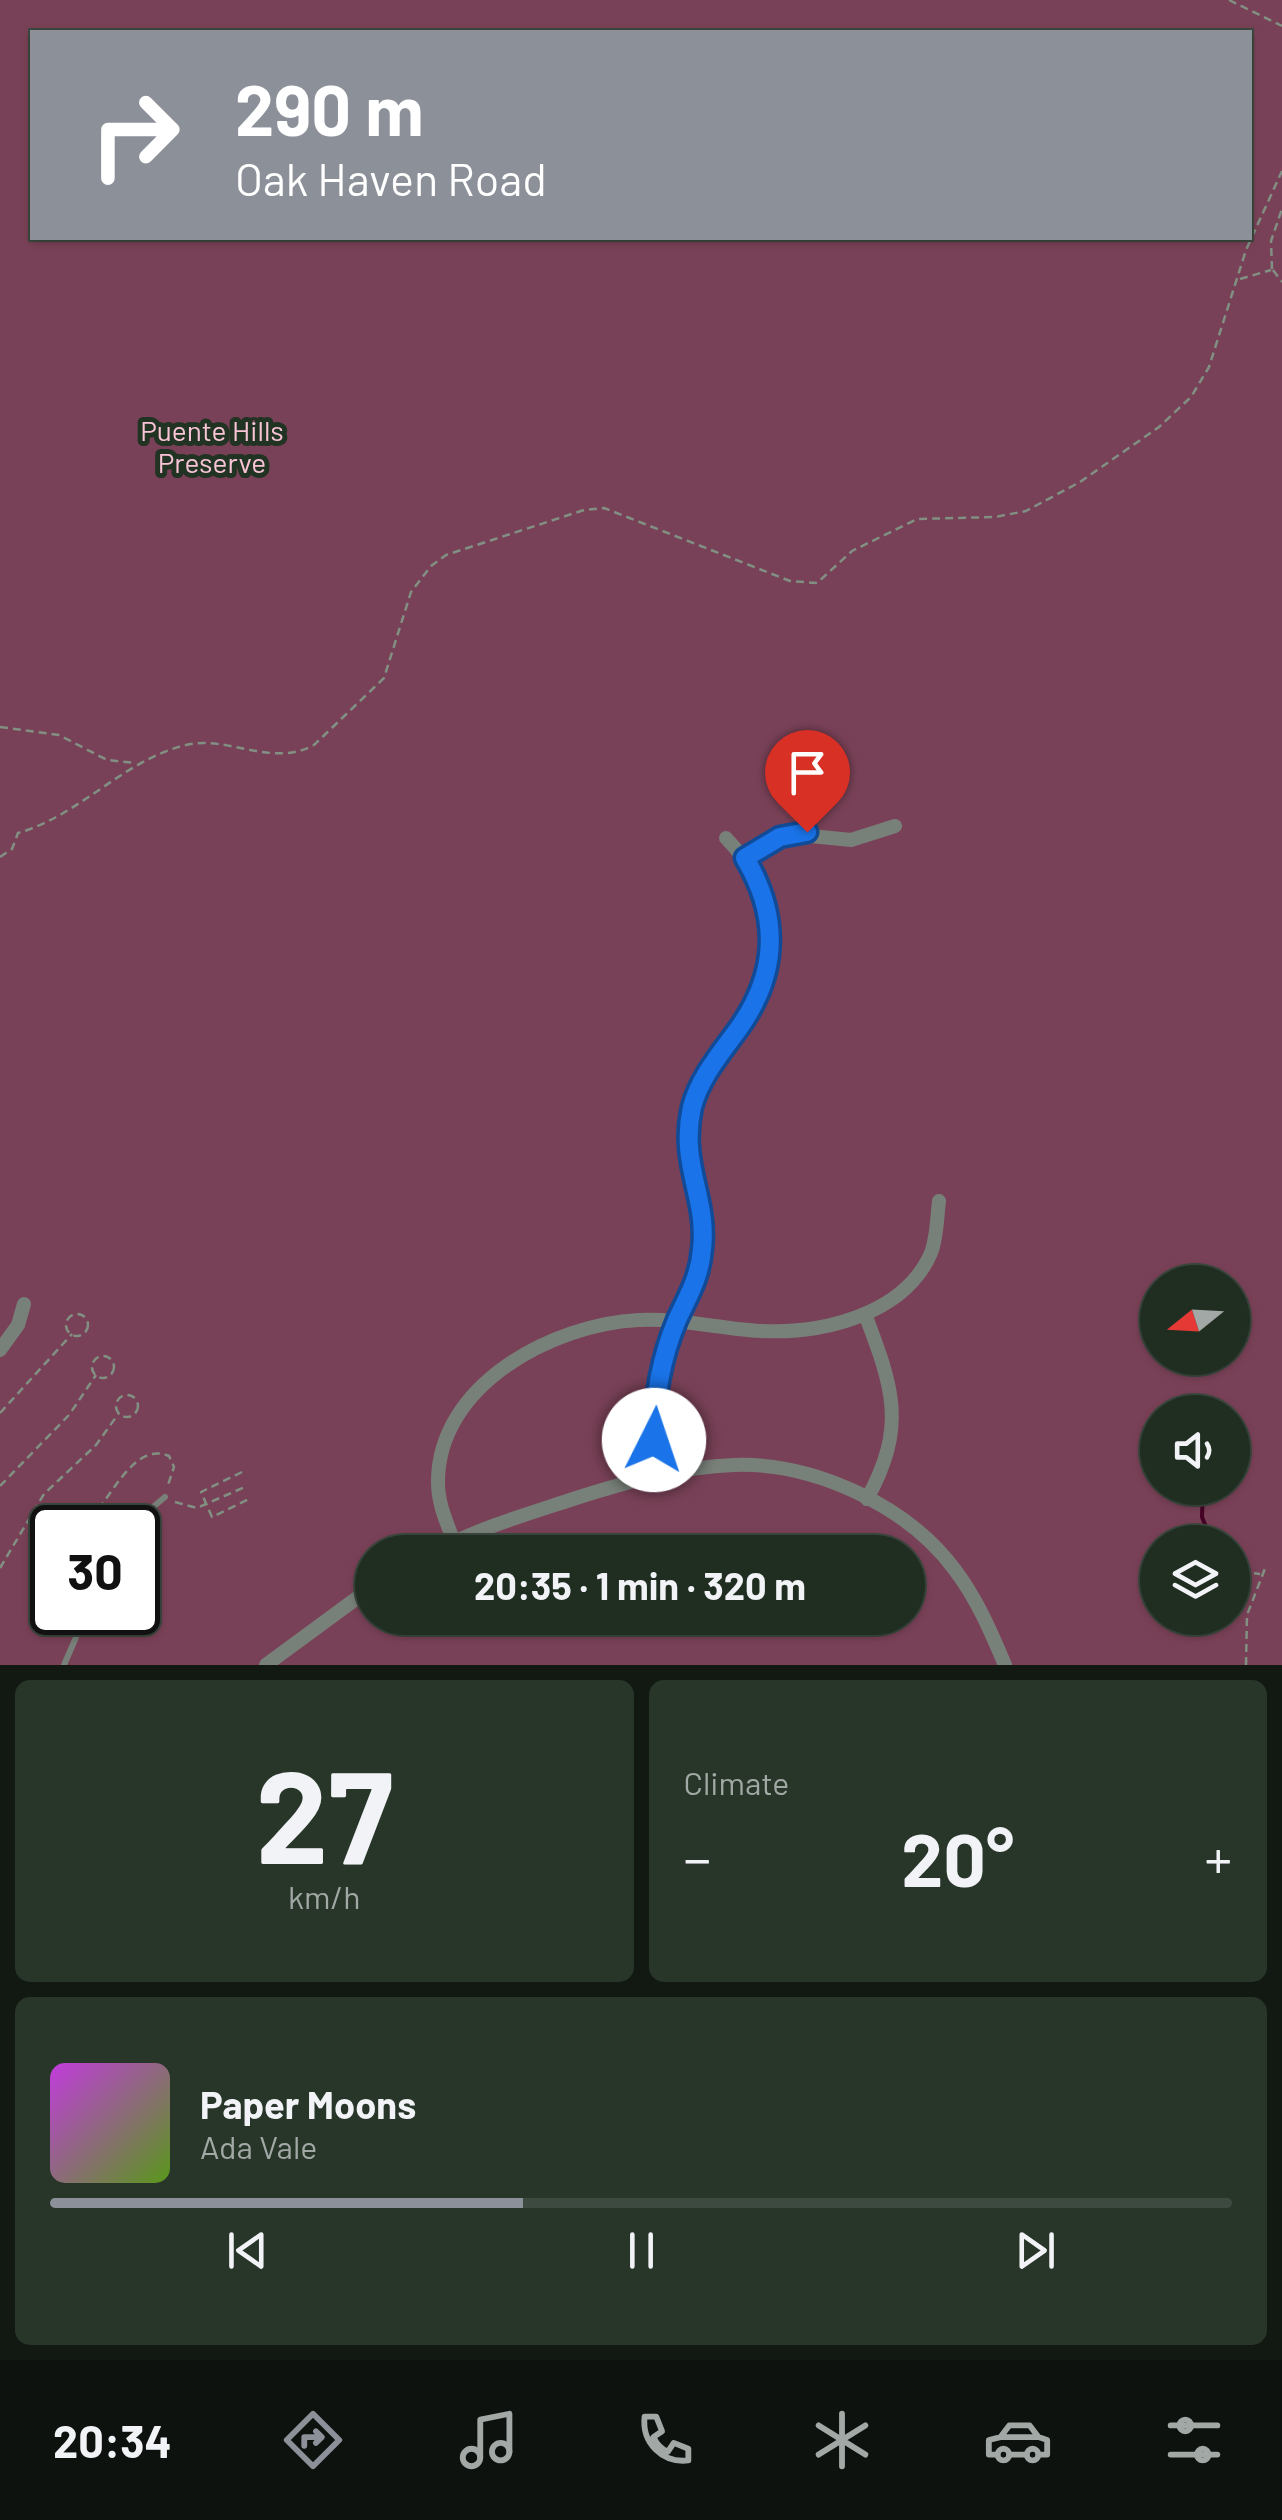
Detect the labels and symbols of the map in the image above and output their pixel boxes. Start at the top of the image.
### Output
park label: Puente Hills Preserve [140,413,284,479]
pin [765,730,850,833]
north arrow [1140,1265,1250,1375]
position arrow [602,1388,706,1492]
speed limit sign: 30 [30,1505,160,1635]

